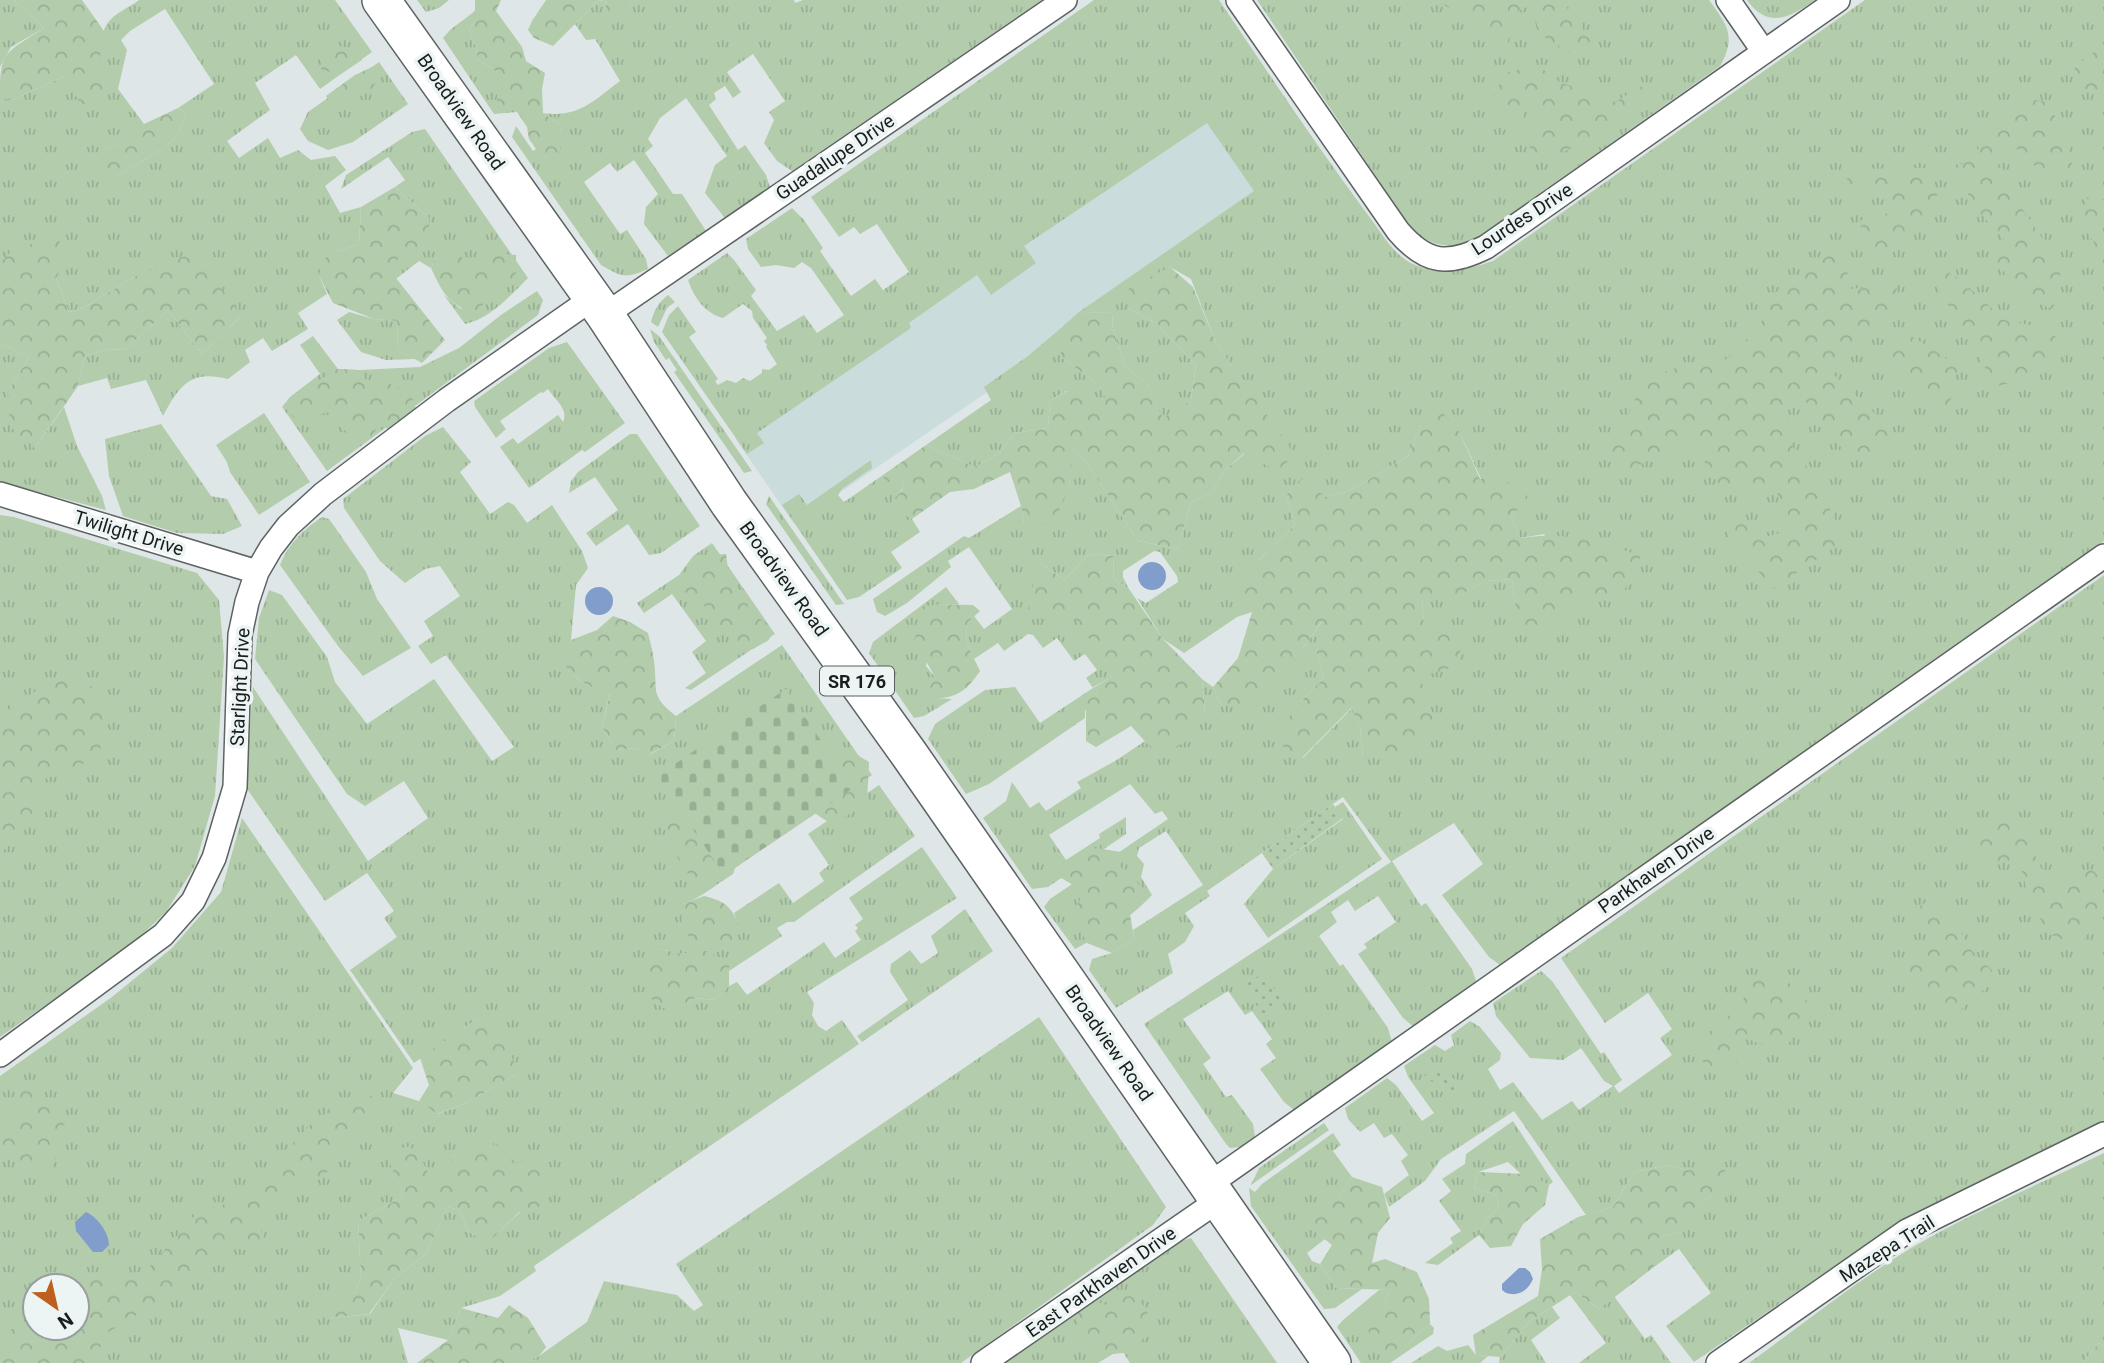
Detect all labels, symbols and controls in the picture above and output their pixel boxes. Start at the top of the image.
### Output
street label: Broadview Road [412,50,510,174]
street label: Guadalupe Drive [771,109,899,205]
street label: Lourdes Drive [1467,178,1577,260]
street label: Twilight Drive [71,505,187,561]
street label: Broadview Road [735,517,833,641]
street label: Starlight Drive [225,627,255,747]
road number: SR 176 [820,666,894,696]
street label: Parkhaven Drive [1594,822,1718,918]
street label: Broadview Road [1060,981,1158,1105]
street label: Mazepa Trail [1835,1211,1939,1287]
street label: East Parkhaven Drive [1022,1222,1180,1342]
north arrow [21,1272,91,1342]
text: N [53,1307,77,1334]

